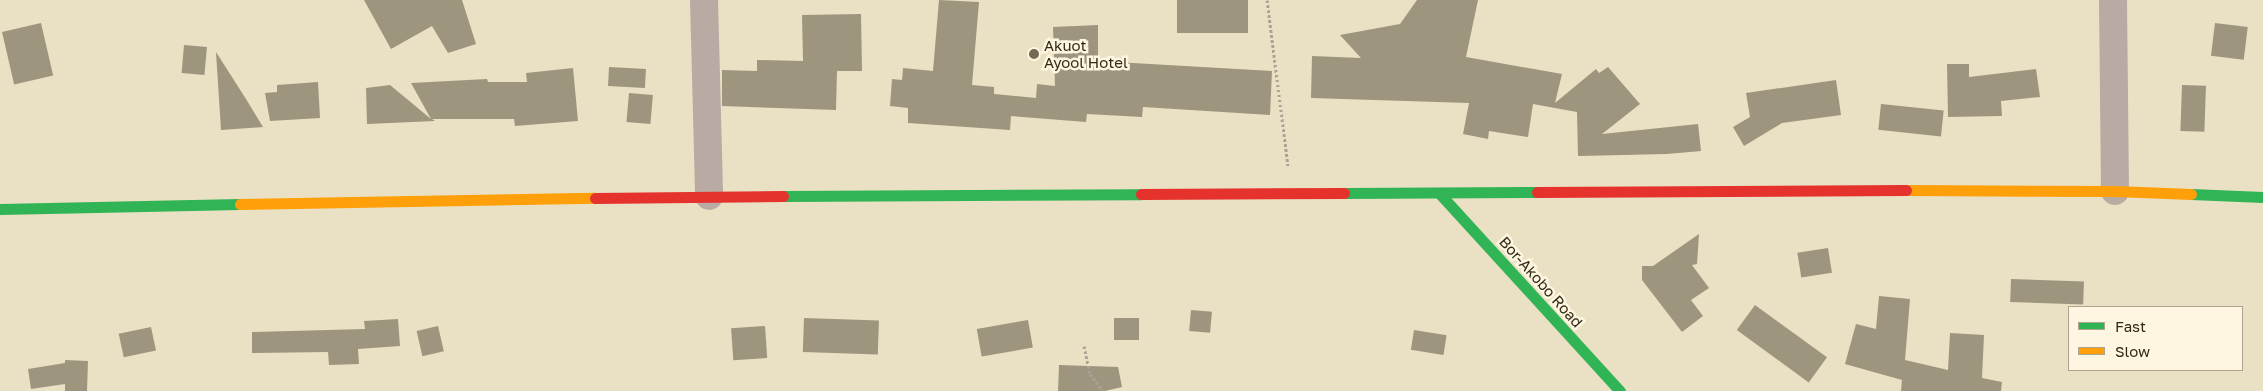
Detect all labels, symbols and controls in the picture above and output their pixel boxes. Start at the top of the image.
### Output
place label: Akuot Ayool Hotel [1044,36,1128,71]
marker: Akuot Ayool Hotel [1028,48,1040,60]
street label: Bor-Akobo Road [1496,233,1586,331]
legend [2068,306,2243,371]
text: Fast [2115,317,2146,335]
text: Slow [2115,342,2150,360]

